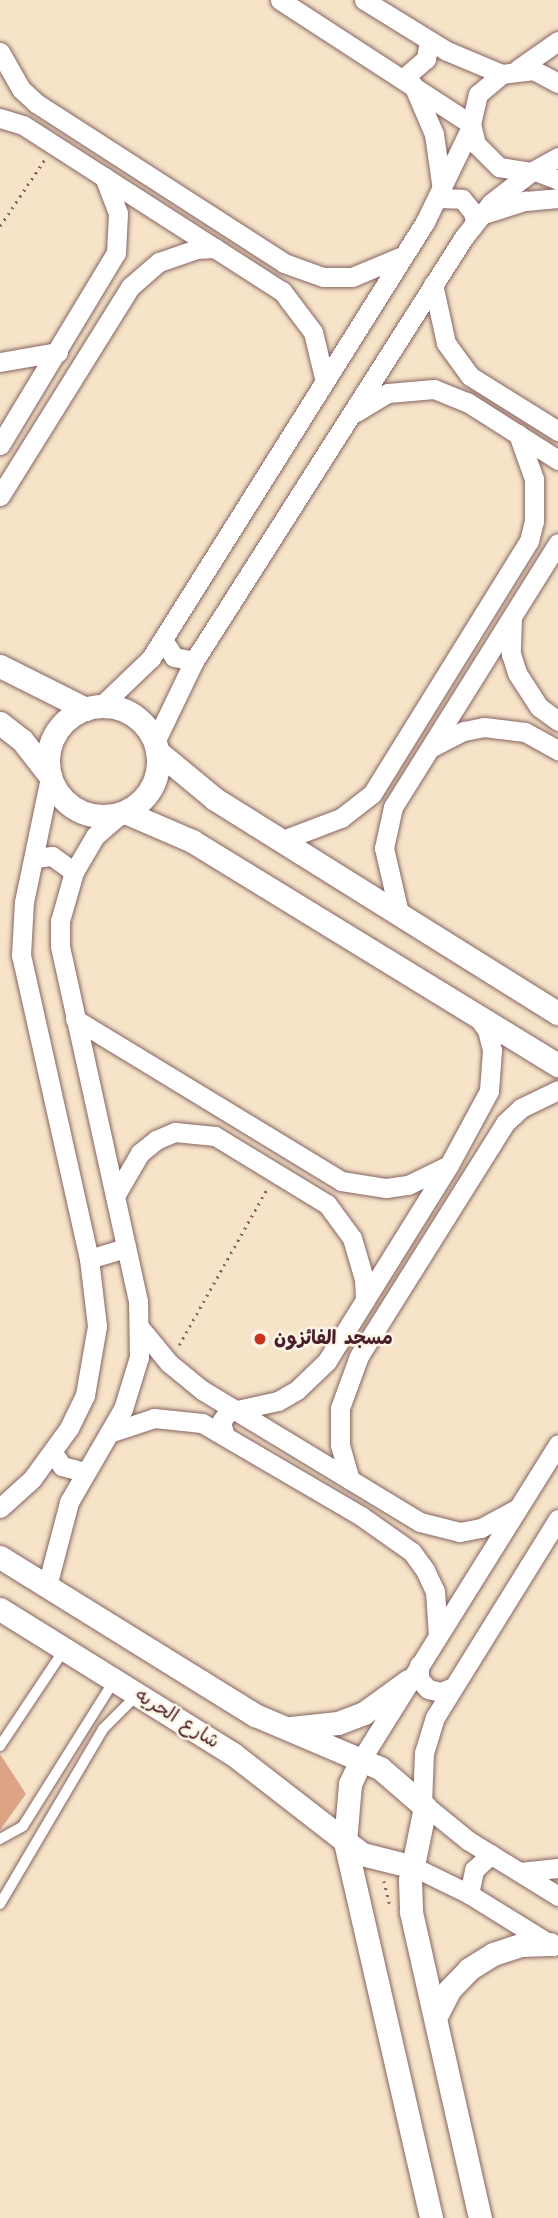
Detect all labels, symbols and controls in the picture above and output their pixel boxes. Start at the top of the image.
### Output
place label: مسجد الفائزون [274,1328,393,1350]
marker: مسجد الفائزون [252,1331,268,1347]
street label: شارع الحريه [131,1684,223,1754]

